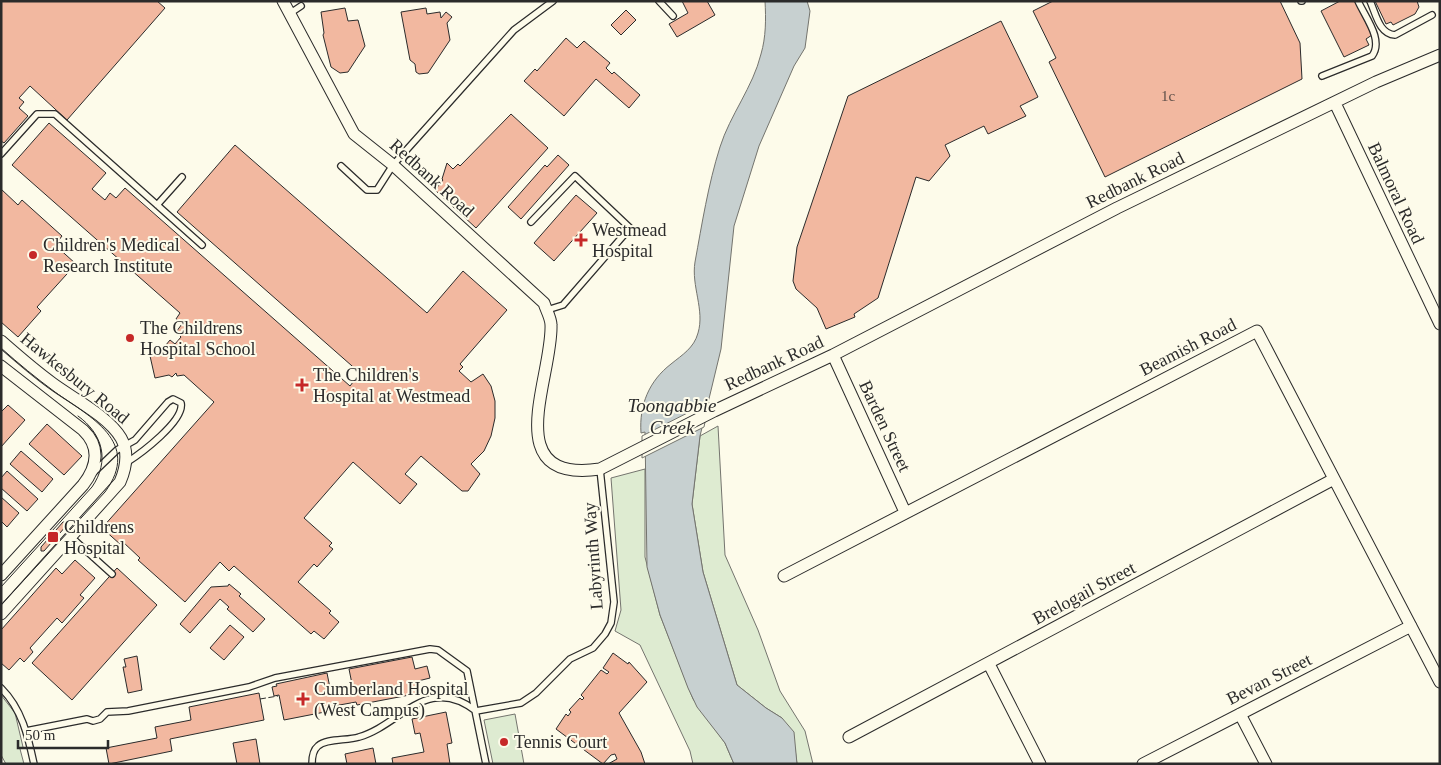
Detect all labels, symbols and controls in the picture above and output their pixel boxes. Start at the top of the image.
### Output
house number: 1c [1161,88,1175,104]
street label: Redbank Road [386,135,478,221]
street label: Balmoral Road [1364,139,1428,247]
street label: Redbank Road [1083,148,1187,212]
place label: Westmead Hospital [592,220,667,261]
marker: Westmead Hospital [574,233,588,247]
place label: Children's Medical Research Institute [43,235,180,276]
marker: Children's Medical Research Institute [27,249,39,261]
street label: Beamish Road [1136,314,1240,380]
place label: The Childrens Hospital School [140,318,256,359]
street label: Hawkesbury Road [17,328,133,428]
street label: Redbank Road [722,331,826,395]
marker: The Childrens Hospital School [124,332,136,344]
place label: The Children's Hospital at Westmead [313,365,470,406]
street label: Barden Street [855,377,915,475]
marker: The Children's Hospital at Westmead [295,378,309,392]
water label: Toongabbie Creek [627,395,717,438]
street label: Labyrinth Way [579,502,607,610]
place label: Childrens Hospital [64,517,134,558]
marker: Childrens Hospital [46,530,60,544]
street label: Brelogail Street [1029,558,1139,628]
street label: Bevan Street [1223,649,1315,709]
place label: Cumberland Hospital (West Campus) [314,679,468,721]
marker: Cumberland Hospital (West Campus) [296,692,310,706]
scale bar [18,718,108,750]
text: 50 m [25,727,56,743]
place label: Tennis Court [514,732,607,752]
marker: Tennis Court [498,736,510,748]

